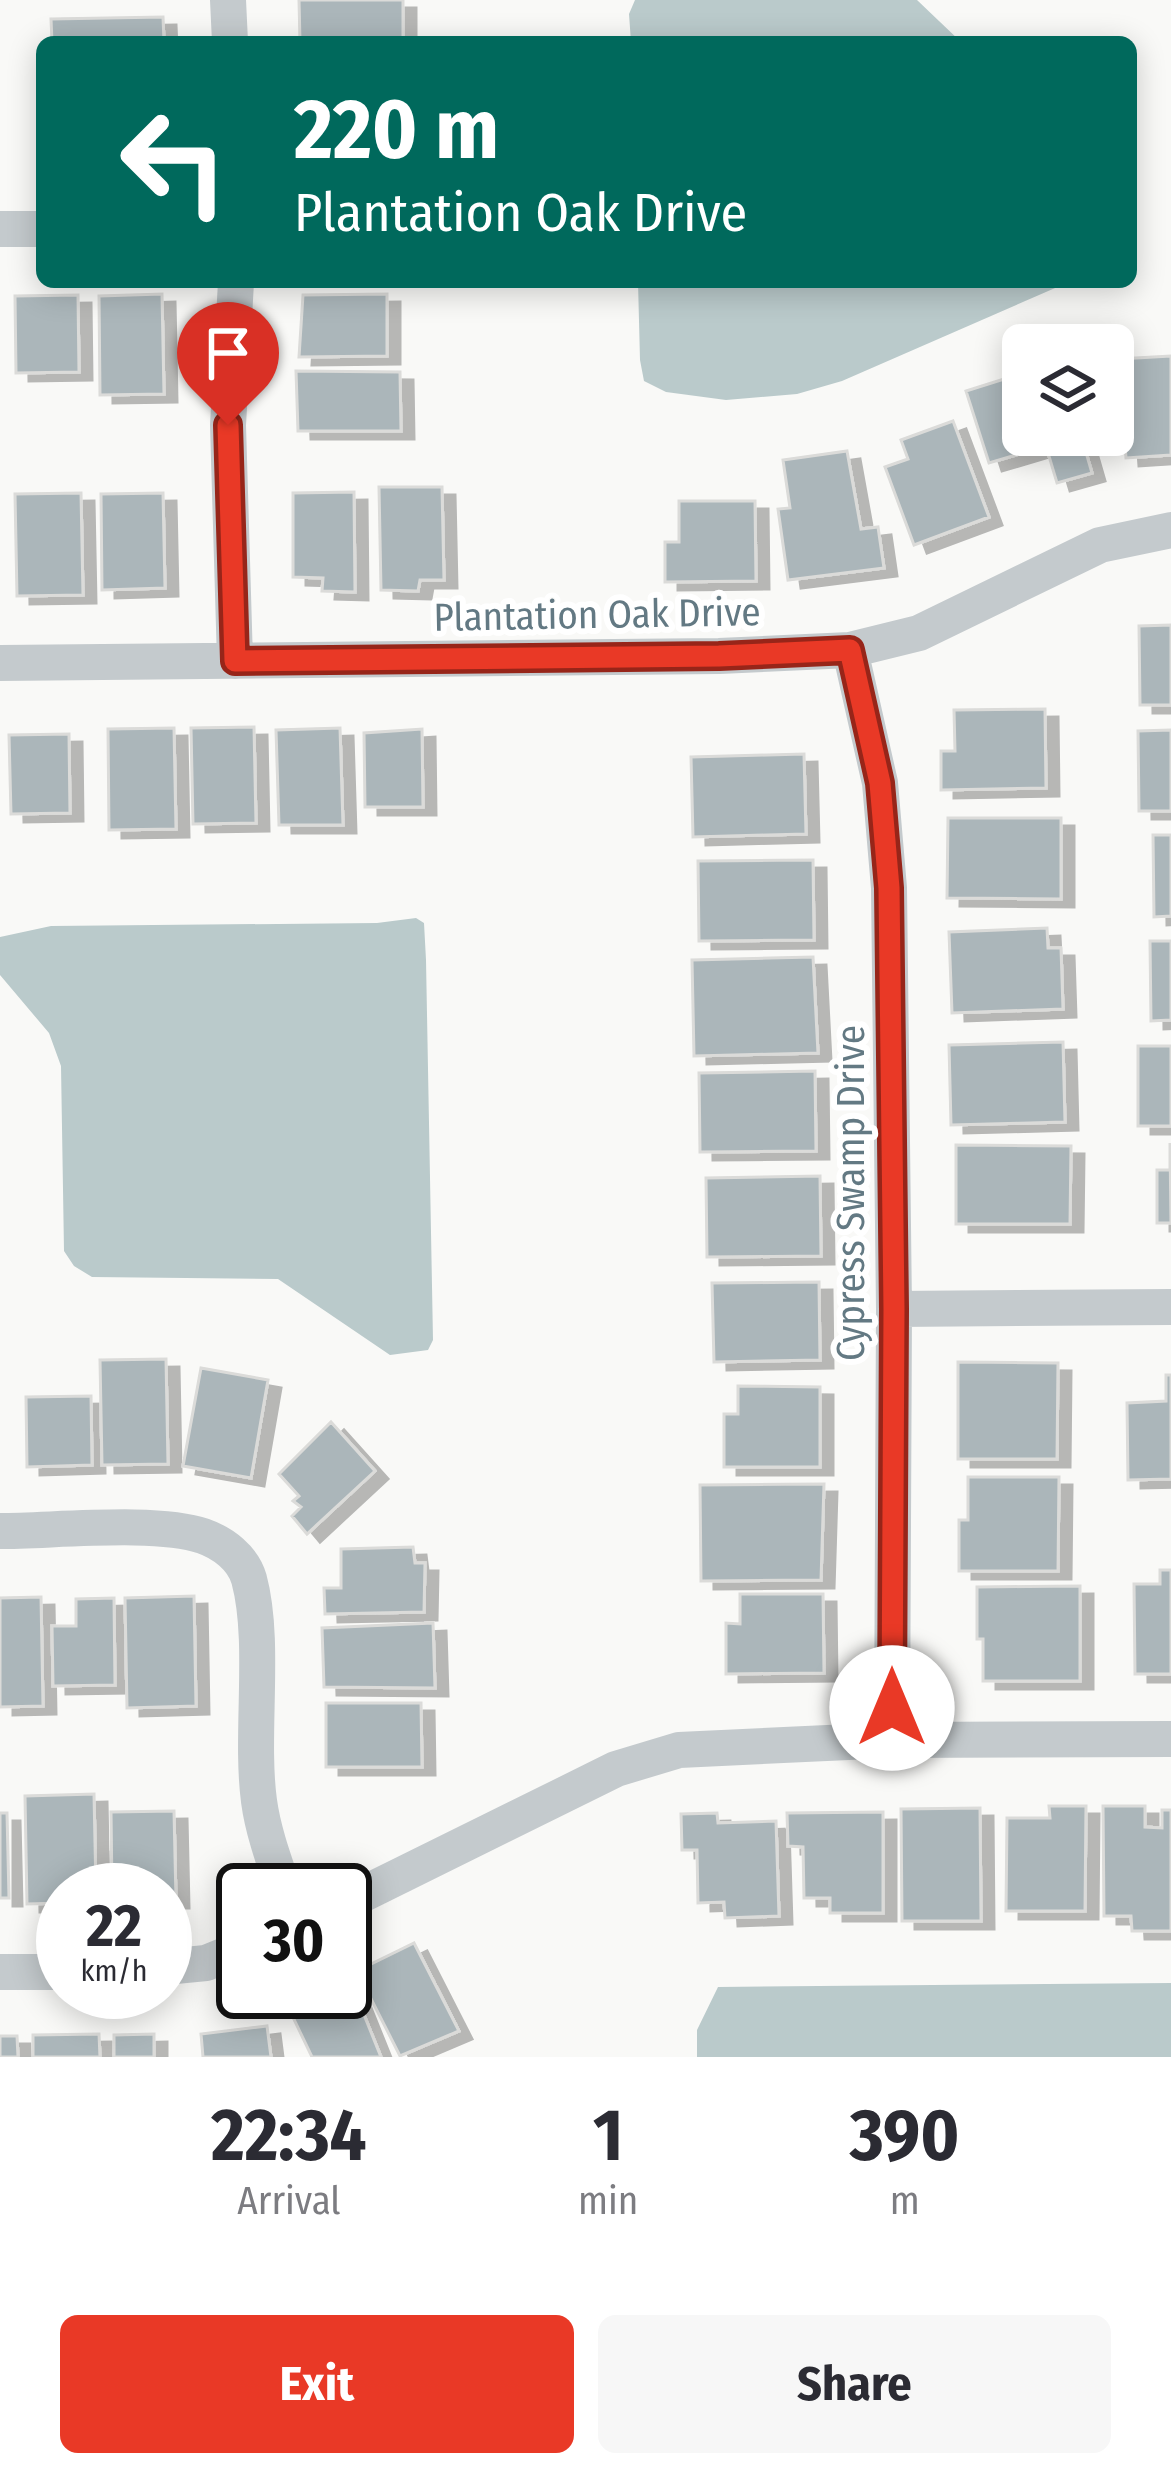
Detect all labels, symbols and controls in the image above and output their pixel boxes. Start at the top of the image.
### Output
text: 220 m [294,79,499,180]
icon: left [96,84,252,240]
text: Plantation Oak Drive [294,181,747,245]
pin [177,302,279,425]
icon: arrive [195,320,261,386]
map controls [1002,324,1134,456]
button: layers [1002,324,1134,456]
street label: Plantation Oak Drive [433,589,761,641]
street label: Cypress Swamp Drive [828,1025,874,1361]
position arrow [829,1645,955,1771]
speed limit sign: 30 [216,1863,372,2019]
text: 22 [86,1890,142,1962]
text: km/h [81,1953,147,1989]
text: 22:34 [211,2093,367,2179]
text: 1 [593,2093,623,2179]
text: 390 [850,2093,960,2179]
text: Arrival [237,2178,341,2224]
text: min [578,2178,638,2224]
text: m [890,2178,920,2224]
button: Exit [60,2315,574,2453]
button: Share [598,2315,1111,2453]

